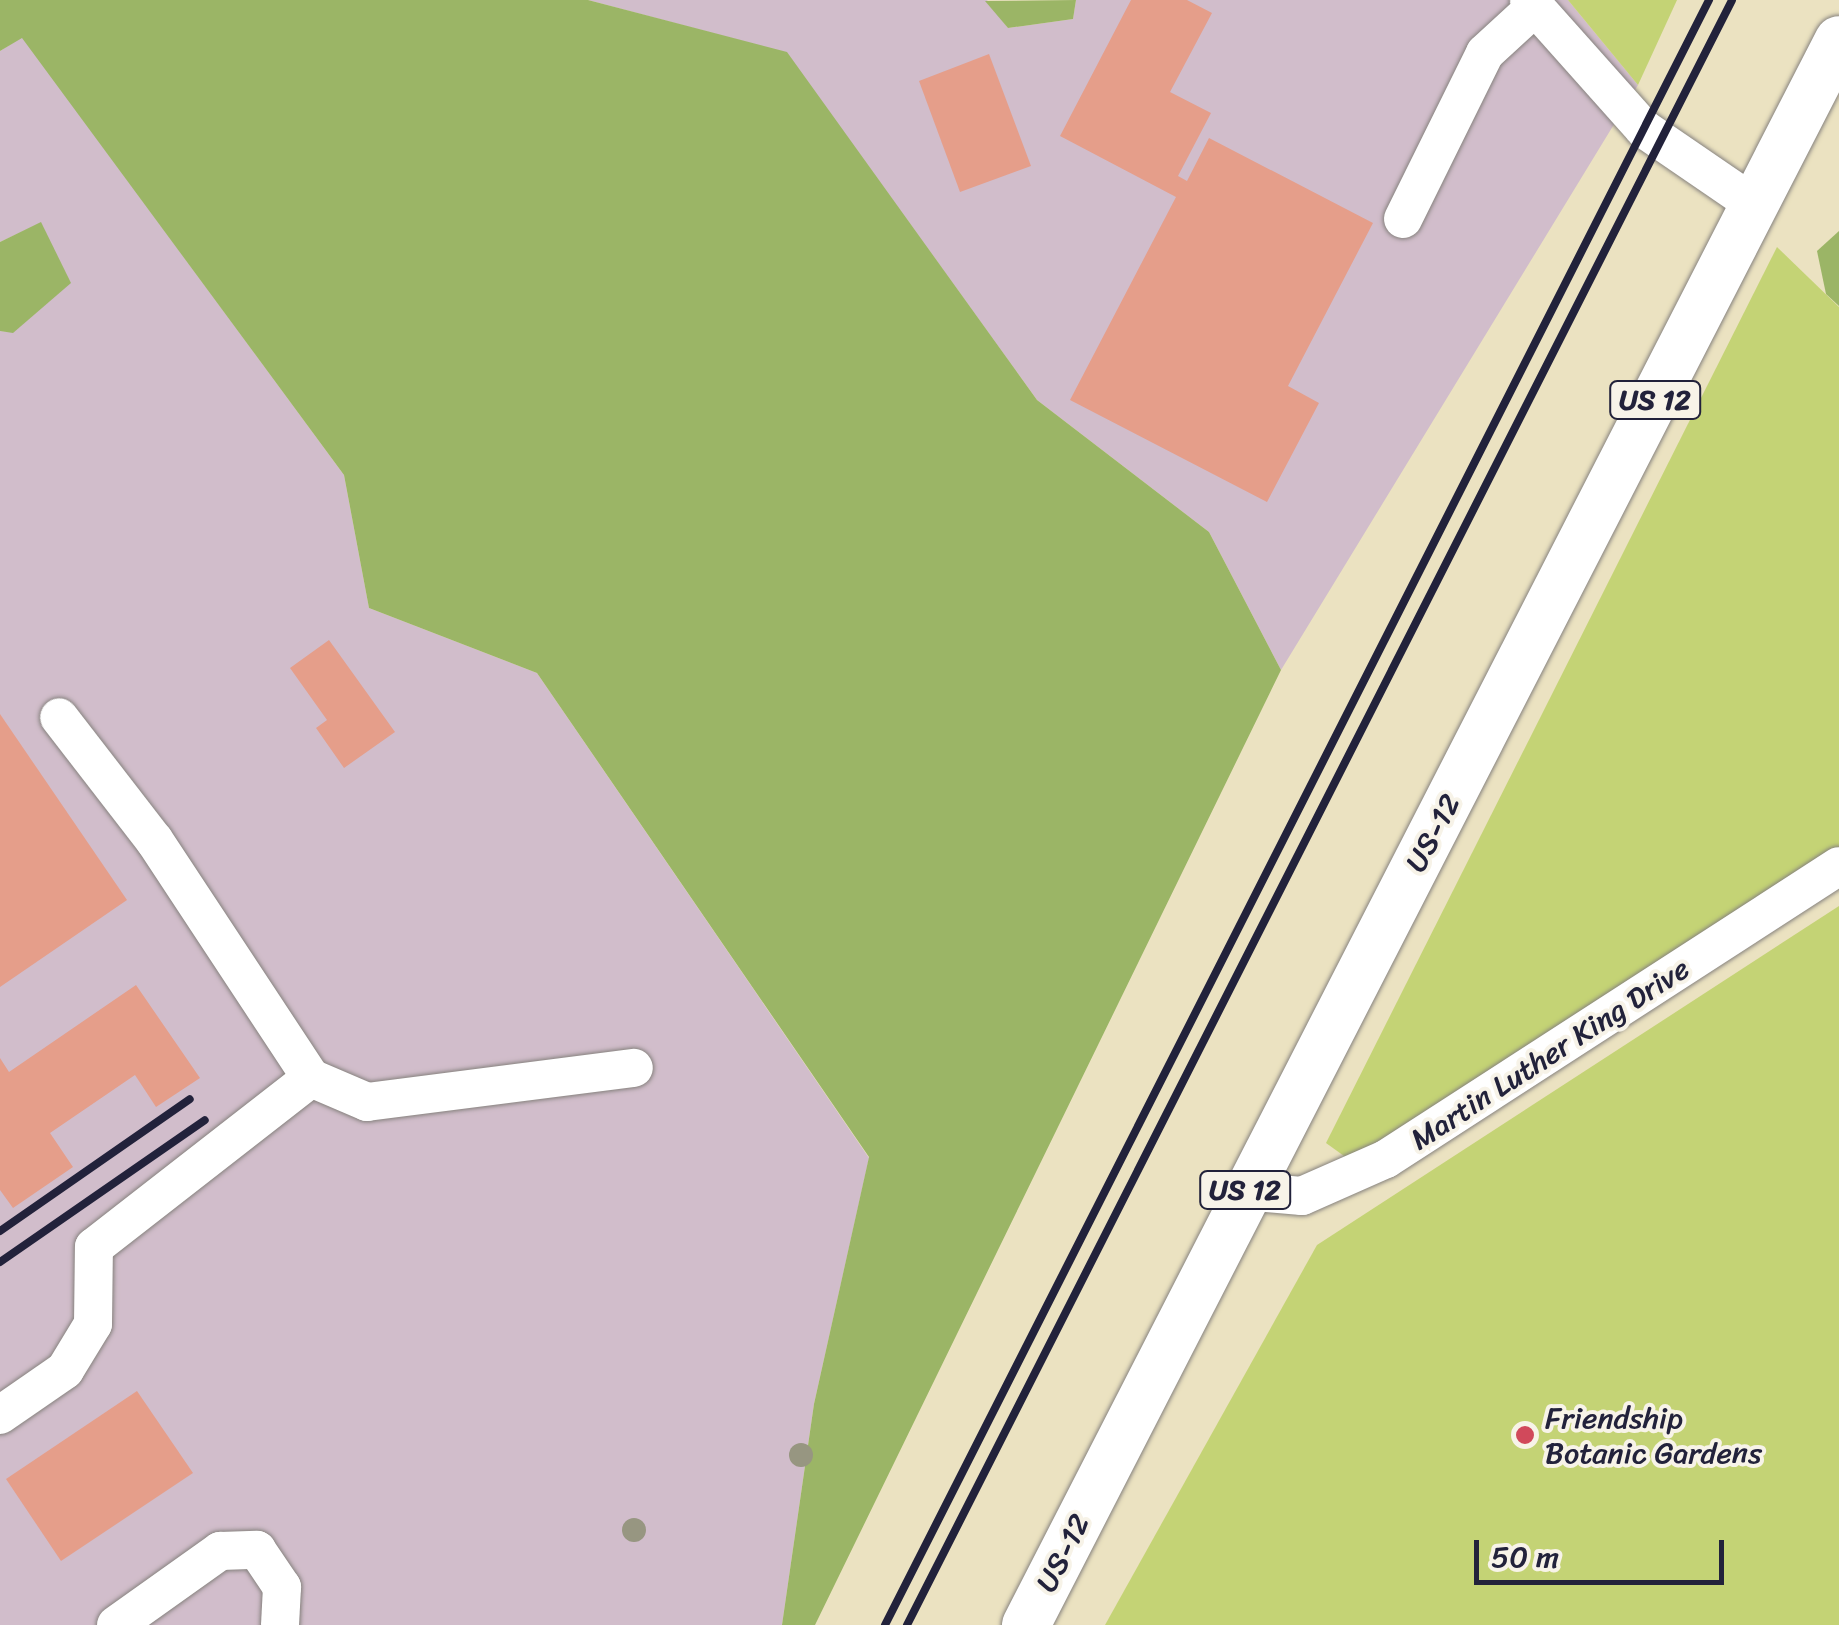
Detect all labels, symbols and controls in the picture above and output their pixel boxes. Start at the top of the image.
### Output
road number: US 12 [1608,377,1702,423]
street label: US-12 [1398,788,1468,878]
street label: Martin Luther King Drive [1404,950,1696,1158]
road number: US 12 [1198,1167,1292,1213]
place label: Friendship Botanic Gardens [1545,1400,1762,1470]
marker: Friendship Botanic Gardens [1514,1424,1536,1446]
street label: US-12 [1028,1508,1098,1598]
scale bar [1479,1520,1729,1582]
text: 50 m [1491,1530,1559,1584]

